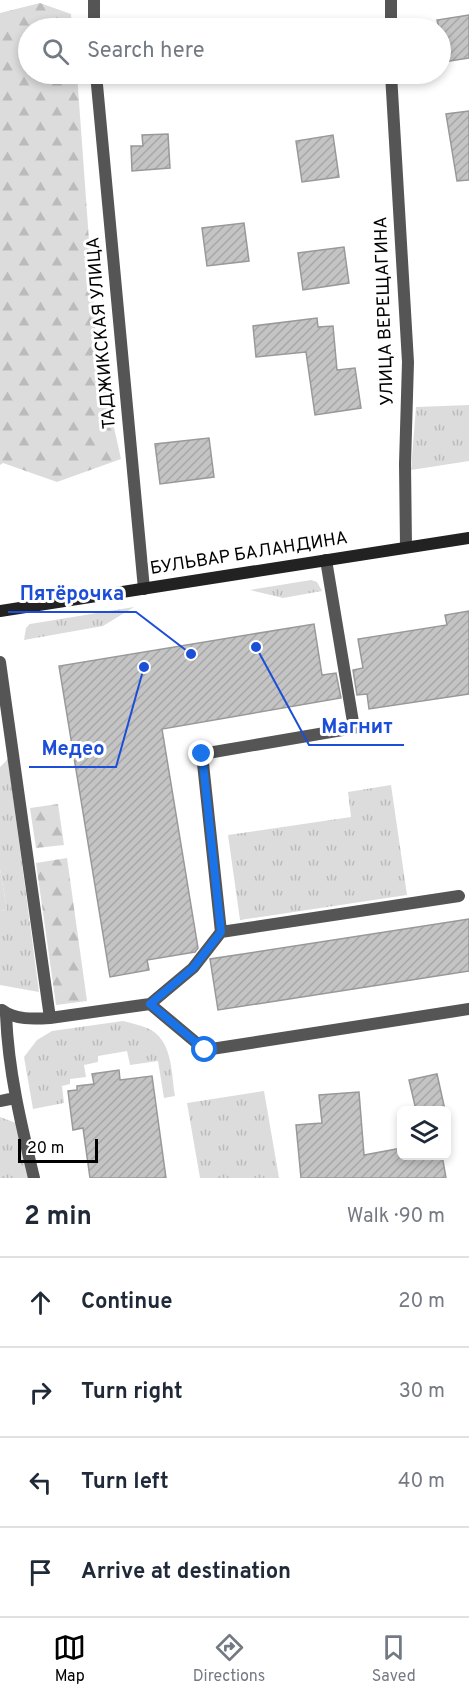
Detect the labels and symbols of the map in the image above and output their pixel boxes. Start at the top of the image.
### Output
street label: УЛИЦА ВЕРЕЩАГИНА [370,216,400,406]
street label: ТАДЖИКСКАЯ УЛИЦА [82,236,122,430]
street label: БУЛЬВАР БАЛАНДИНА [148,527,350,581]
callout: Пятёрочка [8,574,136,612]
text: Пятёрочка [20,582,124,608]
callout: Магнит [309,707,404,745]
text: Магнит [321,715,393,741]
callout: Медео [29,729,116,767]
text: Медео [41,737,105,763]
route end [188,740,214,766]
route start [191,1036,217,1062]
scale bar [18,1136,98,1164]

